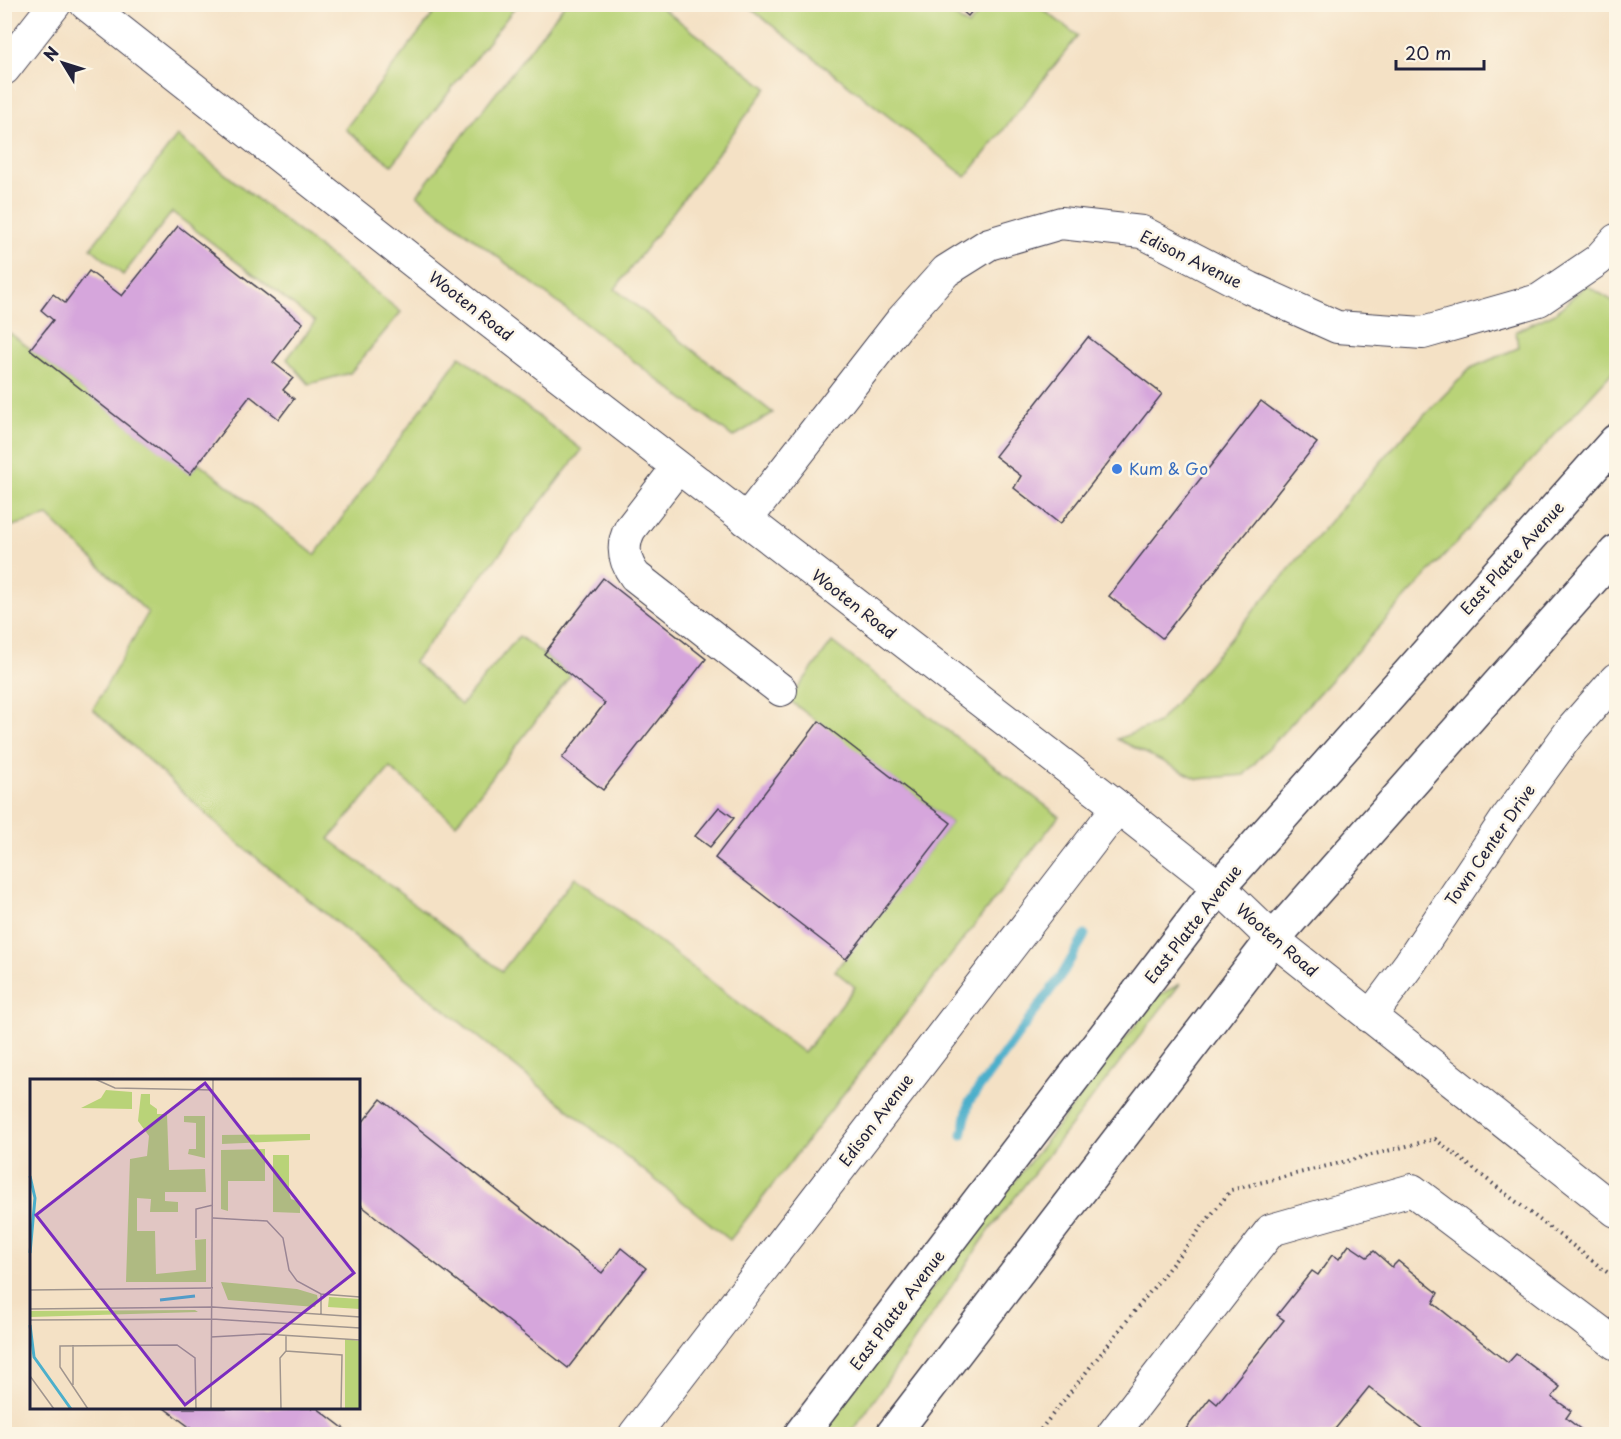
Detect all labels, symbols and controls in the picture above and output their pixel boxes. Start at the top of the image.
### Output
north arrow [33,33,93,93]
scale bar [1396,33,1484,71]
text: 20 m [1405,39,1451,66]
text: N [37,41,64,66]
street label: Edison Avenue [1137,223,1247,293]
street label: Wooten Road [424,264,519,346]
place label: Kum & Go [1129,456,1208,480]
marker: Kum & Go [1110,462,1124,476]
street label: East Platte Avenue [1454,495,1569,619]
street label: Wooten Road [807,562,902,644]
street label: Town Center Drive [1438,779,1540,910]
street label: East Platte Avenue [1138,859,1246,988]
street label: Wooten Road [1231,897,1324,982]
street label: Edison Avenue [832,1068,918,1171]
inset map [30,1079,360,1409]
street label: East Platte Avenue [843,1244,950,1375]

